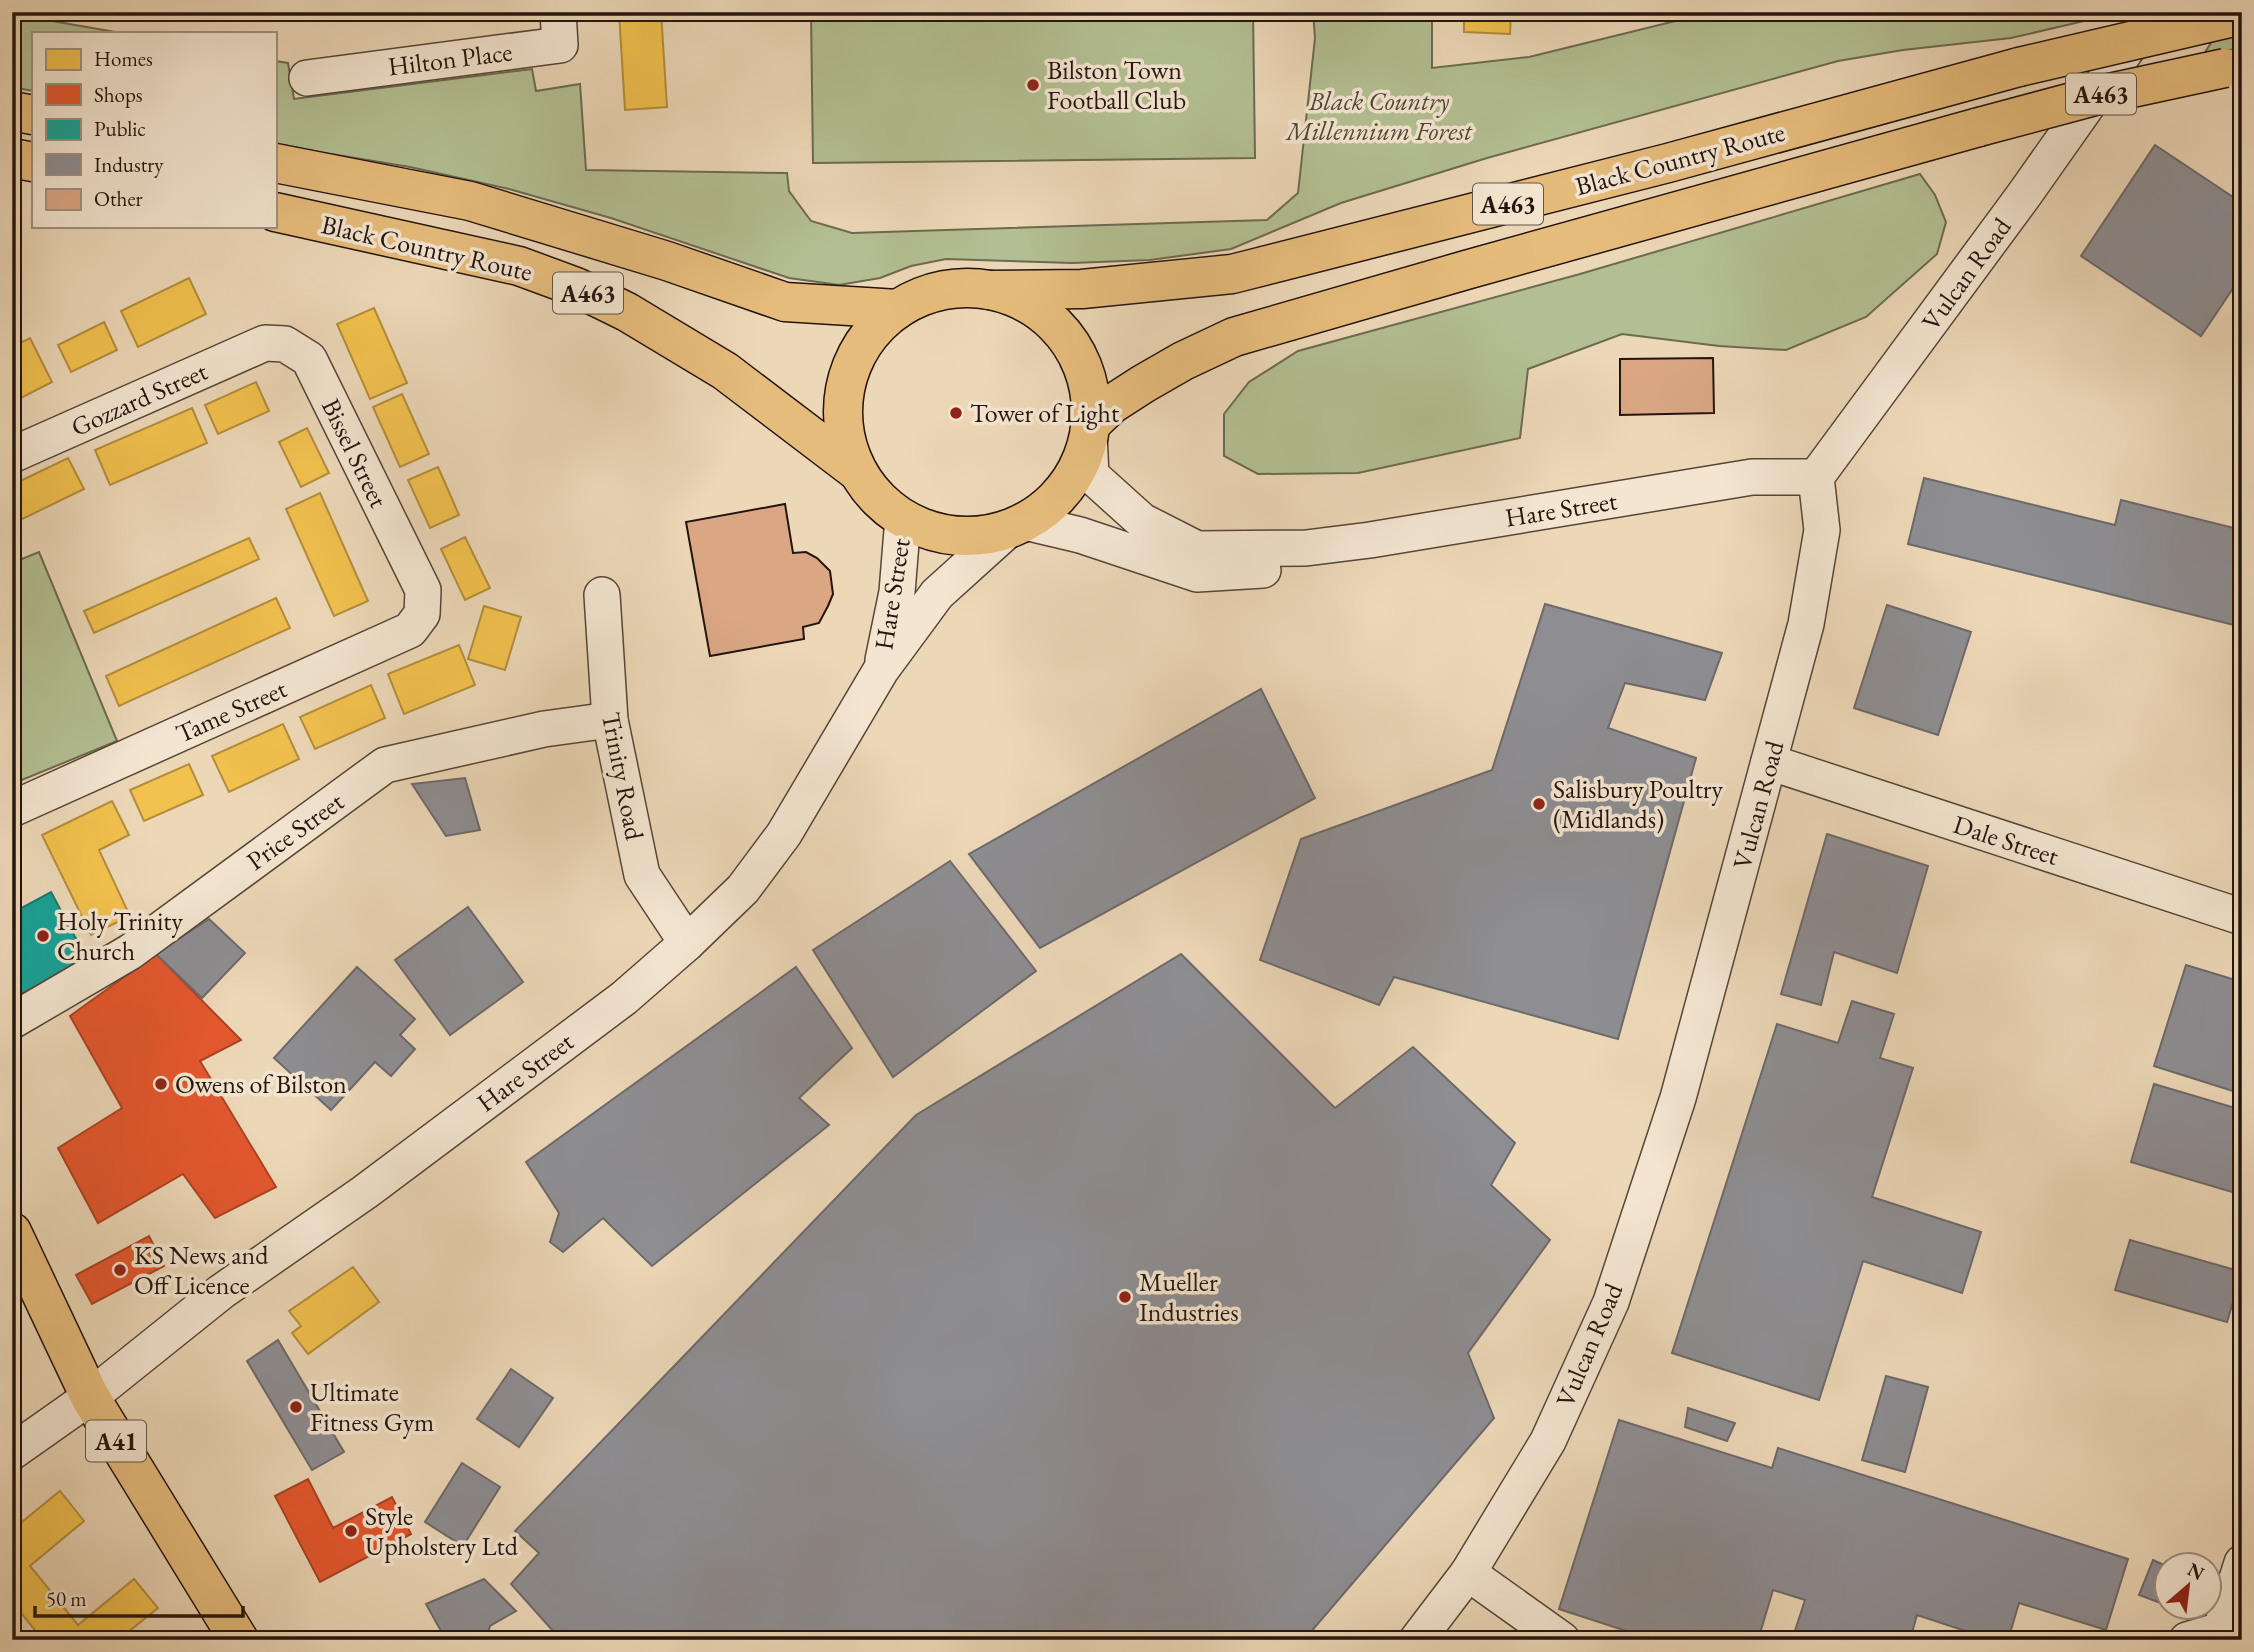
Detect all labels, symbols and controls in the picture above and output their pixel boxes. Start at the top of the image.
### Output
legend [32,32,276,228]
street label: Hilton Place [386,35,514,83]
text: Homes [94,45,153,72]
place label: Bilston Town Football Club [1047,53,1186,117]
road number: A463 [2066,74,2136,114]
marker: Bilston Town Football Club [1025,77,1041,93]
text: Shops [94,81,143,108]
park label: Black Country Millennium Forest [1284,84,1473,148]
text: Public [94,115,146,142]
street label: Black Country Route [1572,115,1788,203]
text: Industry [94,151,164,178]
road number: A463 [1473,184,1543,224]
text: Other [94,185,143,212]
street label: Black Country Route [318,207,536,289]
street label: Vulcan Road [1914,210,2019,337]
road number: A463 [553,272,623,314]
street label: Gozzard Street [66,354,212,444]
street label: Bissel Street [314,393,396,513]
place label: Tower of Light [970,396,1119,430]
marker: Tower of Light [948,405,964,421]
street label: Hare Street [1503,483,1619,535]
street label: Hare Street [866,536,918,652]
street label: Tame Street [170,672,292,750]
street label: Trinity Road [594,709,652,843]
street label: Vulcan Road [1725,736,1792,873]
place label: Salisbury Poultry (Midlands) [1553,772,1724,836]
street label: Price Street [240,784,350,878]
marker: Salisbury Poultry (Midlands) [1531,796,1547,812]
street label: Dale Street [1949,807,2063,873]
place label: Holy Trinity Church [57,904,184,968]
marker: Holy Trinity Church [35,928,51,944]
street label: Hare Street [470,1025,580,1119]
place label: Owens of Bilston [175,1067,347,1101]
marker: Owens of Bilston [153,1076,169,1092]
place label: KS News and Off Licence [134,1238,269,1302]
marker: KS News and Off Licence [112,1262,128,1278]
place label: Mueller Industries [1139,1265,1239,1329]
street label: Vulcan Road [1548,1277,1631,1412]
marker: Mueller Industries [1117,1289,1133,1305]
place label: Ultimate Fitness Gym [310,1375,434,1439]
marker: Ultimate Fitness Gym [288,1399,304,1415]
road number: A41 [86,1420,146,1462]
place label: Style Upholstery Ltd [365,1499,519,1563]
marker: Style Upholstery Ltd [343,1523,359,1539]
north arrow [2152,1550,2222,1620]
text: N [2183,1557,2209,1586]
scale bar [35,1575,243,1619]
text: 50 m [46,1585,87,1612]

